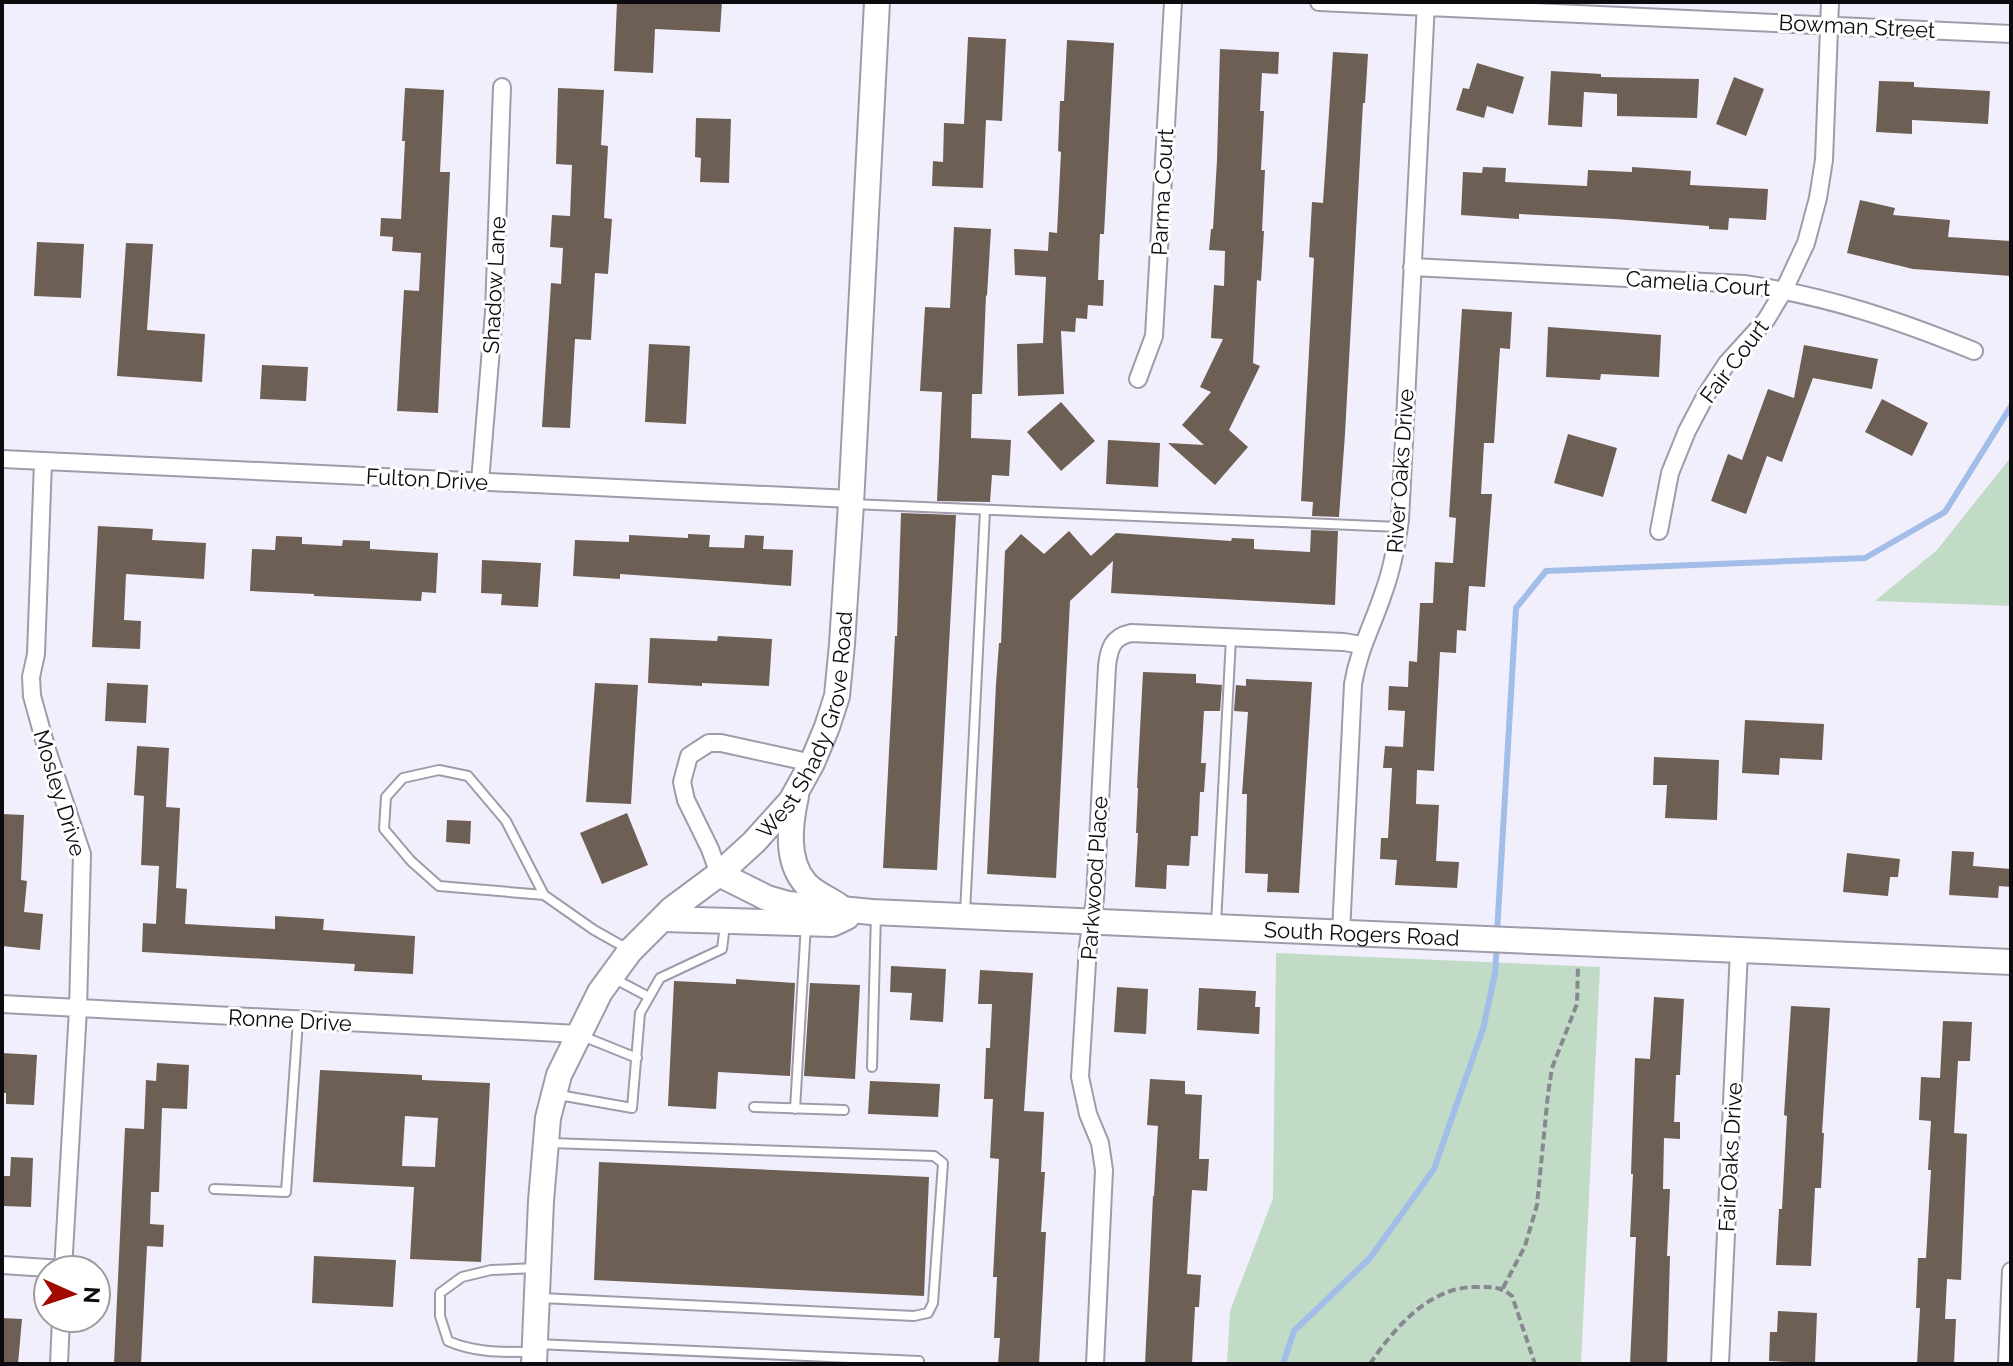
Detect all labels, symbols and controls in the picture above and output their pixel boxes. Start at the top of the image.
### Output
street label: Bowman Street [1778,9,1937,43]
street label: Parma Court [1146,127,1178,256]
street label: Shadow Lane [477,215,511,355]
street label: Camelia Court [1625,265,1772,301]
street label: Fair Court [1694,314,1774,408]
street label: River Oaks Drive [1381,388,1419,554]
street label: Fulton Drive [365,463,489,495]
street label: West Shady Grove Road [751,611,857,844]
street label: Mosley Drive [28,727,92,859]
street label: Parkwood Place [1075,795,1113,961]
street label: South Rogers Road [1263,916,1460,951]
street label: Ronne Drive [228,1004,353,1036]
street label: Fair Oaks Drive [1713,1081,1747,1233]
north arrow [32,1254,112,1334]
text: N [79,1286,105,1304]

